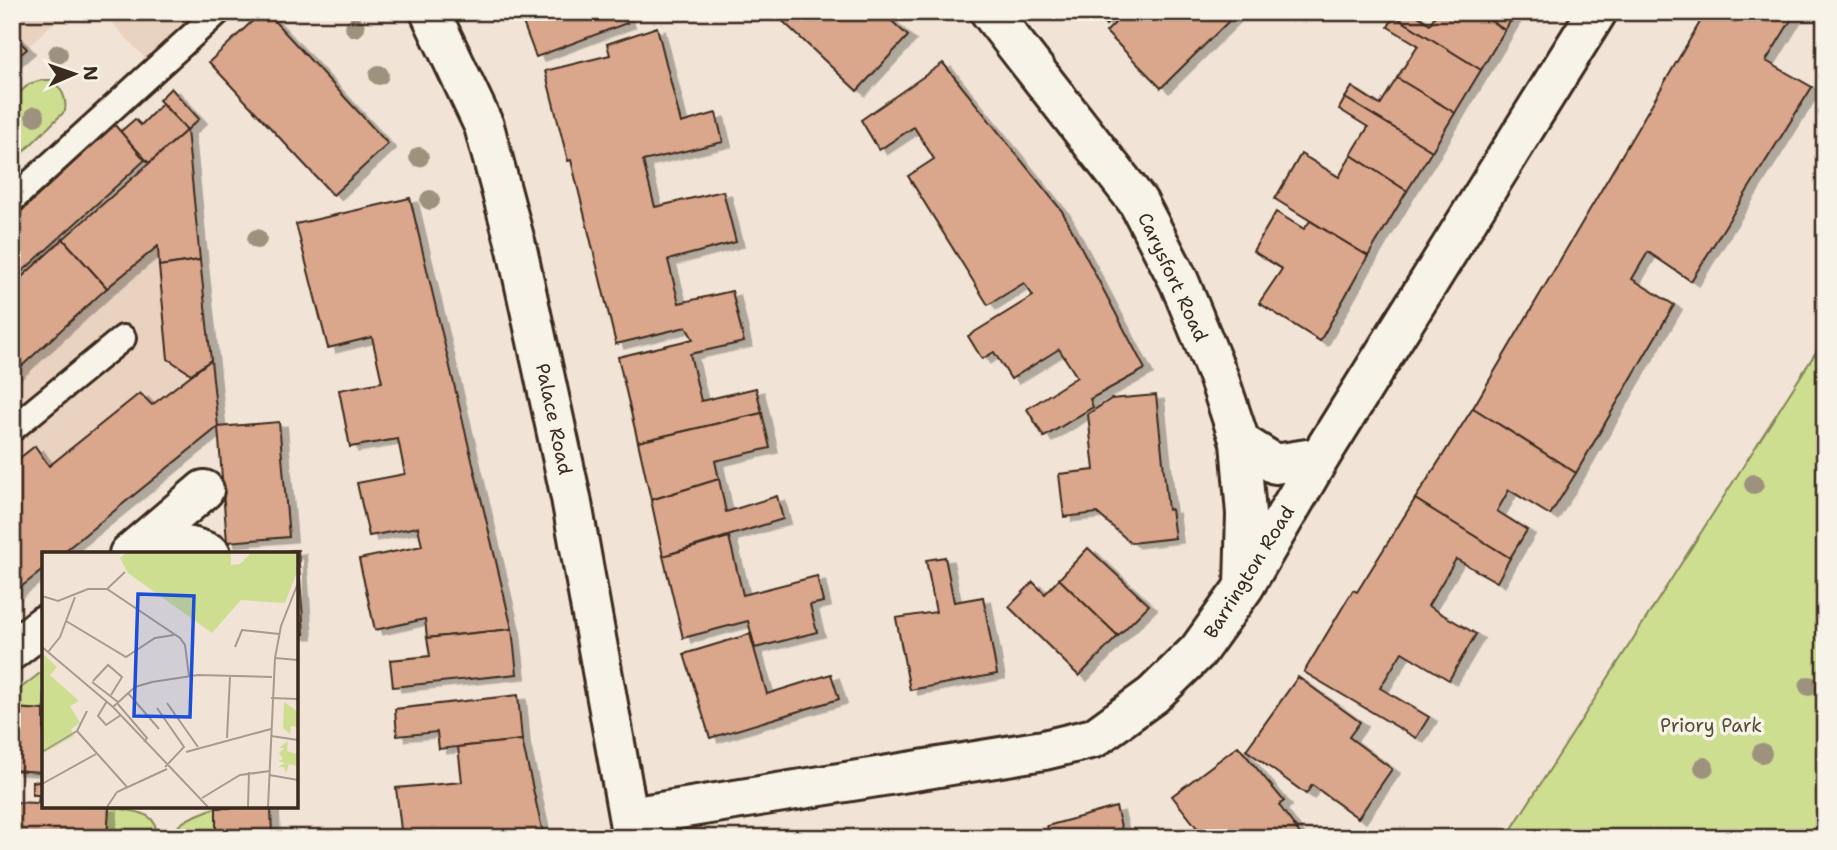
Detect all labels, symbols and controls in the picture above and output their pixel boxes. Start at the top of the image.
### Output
north arrow [38,38,108,108]
text: N [78,65,103,81]
street label: Carysfort Road [1132,208,1214,346]
street label: Palace Road [530,361,578,477]
street label: Barrington Road [1198,501,1300,643]
inset map [42,552,298,808]
park label: Priory Park [1660,713,1762,738]

